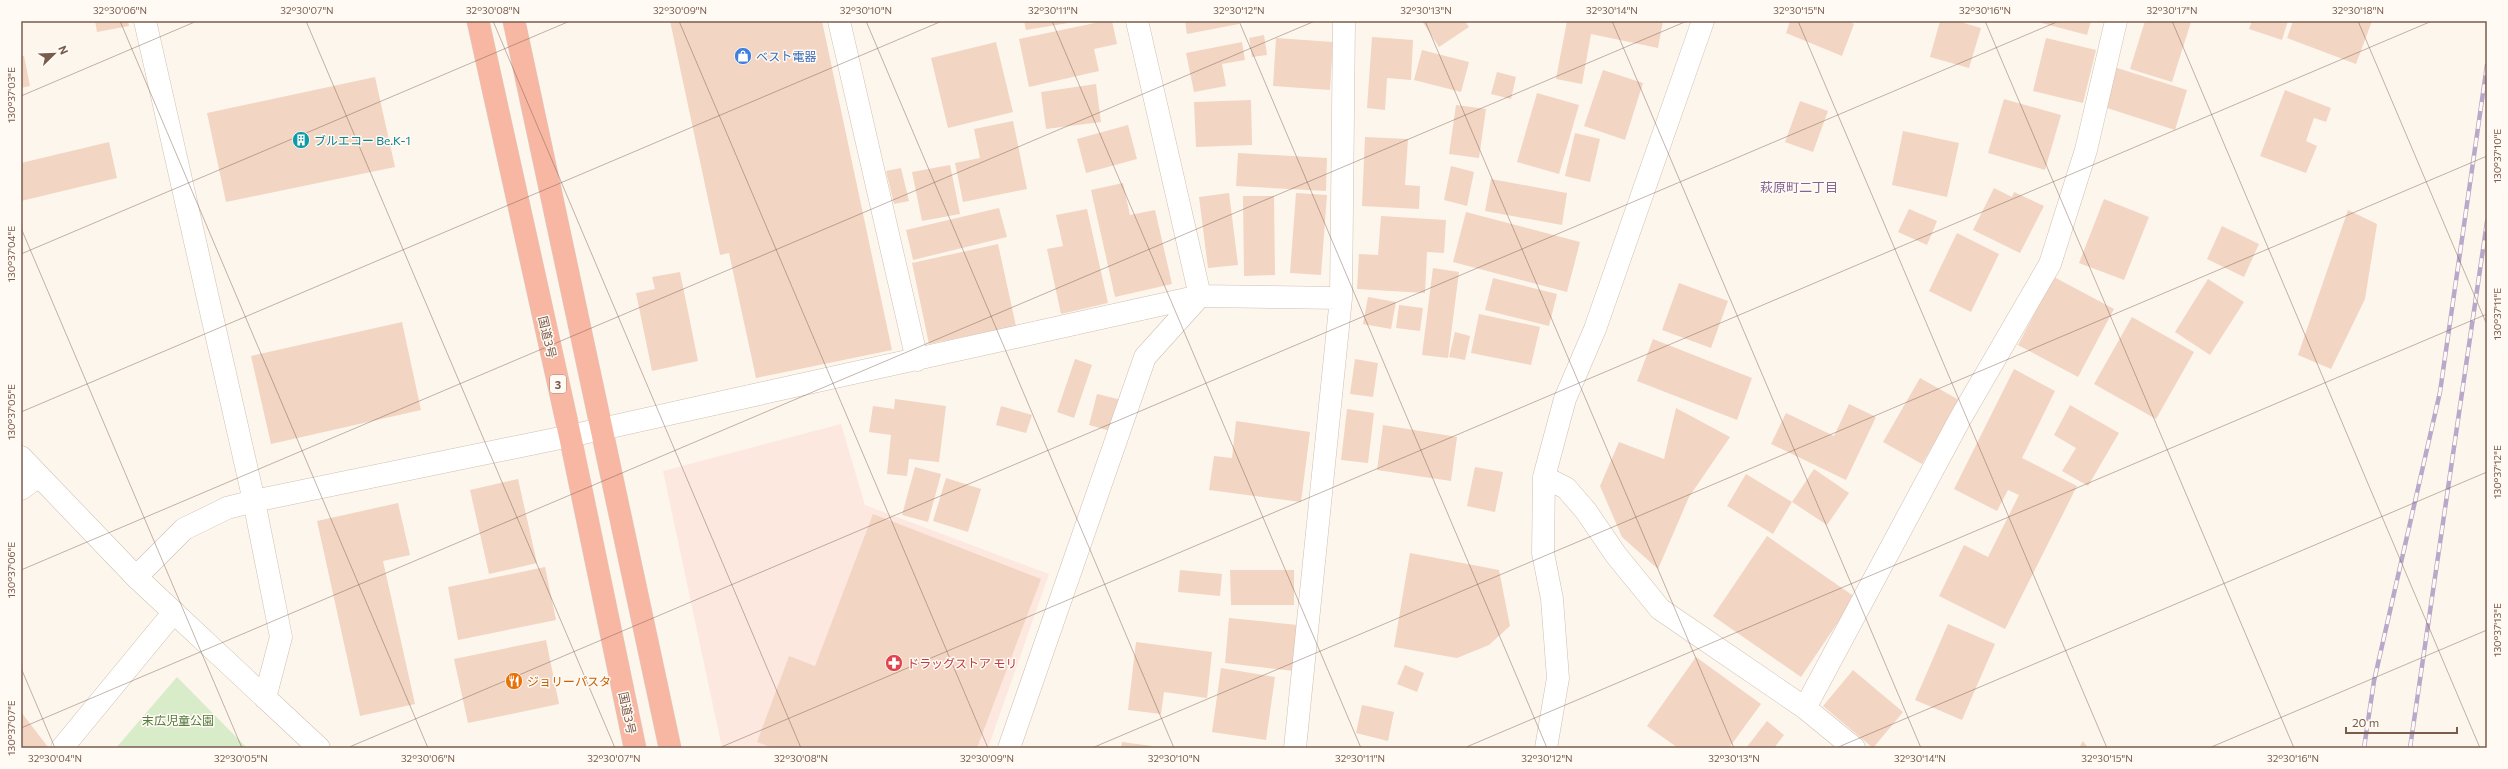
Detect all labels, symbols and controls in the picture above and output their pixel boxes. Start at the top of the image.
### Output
text: 32°30'06"N [93,4,147,16]
text: 32°30'07"N [280,4,334,16]
text: 32°30'08"N [466,4,520,16]
text: 32°30'09"N [653,4,707,16]
text: 32°30'10"N [840,4,892,16]
text: 32°30'11"N [1028,4,1078,16]
text: 32°30'12"N [1213,4,1265,16]
text: 32°30'13"N [1400,4,1452,16]
text: 32°30'14"N [1586,4,1638,16]
text: 32°30'15"N [1773,4,1825,16]
text: 32°30'16"N [1959,4,2011,16]
text: 32°30'17"N [2146,4,2198,16]
text: 32°30'18"N [2332,4,2384,16]
north arrow [34,34,74,74]
text: N [56,44,71,56]
shop icon: ベスト電器 [733,46,753,66]
place label: ベスト電器 [756,49,816,63]
text: 130°37'03"E [5,67,17,123]
text: 130°37'10"E [2491,129,2503,183]
building icon: ブルエコー Be.K-1 [291,130,311,150]
place label: ブルエコー Be.K-1 [314,133,411,147]
district label: 萩原町二丁目 [1760,179,1838,195]
text: 130°37'04"E [5,226,17,282]
text: 130°37'11"E [2491,288,2503,340]
street label: 国道3号 [536,315,560,359]
road number: 3 [550,375,566,393]
text: 130°37'05"E [5,384,17,440]
text: 130°37'12"E [2491,445,2503,499]
text: 130°37'06"E [5,542,17,598]
text: 130°37'13"E [2491,603,2503,657]
pharmacy icon: ドラッグストア モリ [884,653,904,673]
place label: ドラッグストア モリ [907,656,1017,670]
restaurant icon: ジョリーパスタ [504,671,524,691]
place label: ジョリーパスタ [527,674,611,688]
street label: 国道3号 [617,691,639,735]
text: 130°37'07"E [5,700,17,756]
scale bar [2346,709,2457,735]
park label: 末広児童公園 [142,713,214,727]
text: 20 m [2352,715,2379,729]
text: 32°30'04"N [28,752,82,764]
text: 32°30'05"N [214,752,268,764]
text: 32°30'06"N [401,752,455,764]
text: 32°30'07"N [587,752,641,764]
text: 32°30'08"N [774,752,828,764]
text: 32°30'09"N [960,752,1014,764]
text: 32°30'10"N [1148,752,1200,764]
text: 32°30'11"N [1335,752,1385,764]
text: 32°30'12"N [1521,752,1573,764]
text: 32°30'13"N [1708,752,1760,764]
text: 32°30'14"N [1894,752,1946,764]
text: 32°30'15"N [2081,752,2133,764]
text: 32°30'16"N [2267,752,2319,764]

